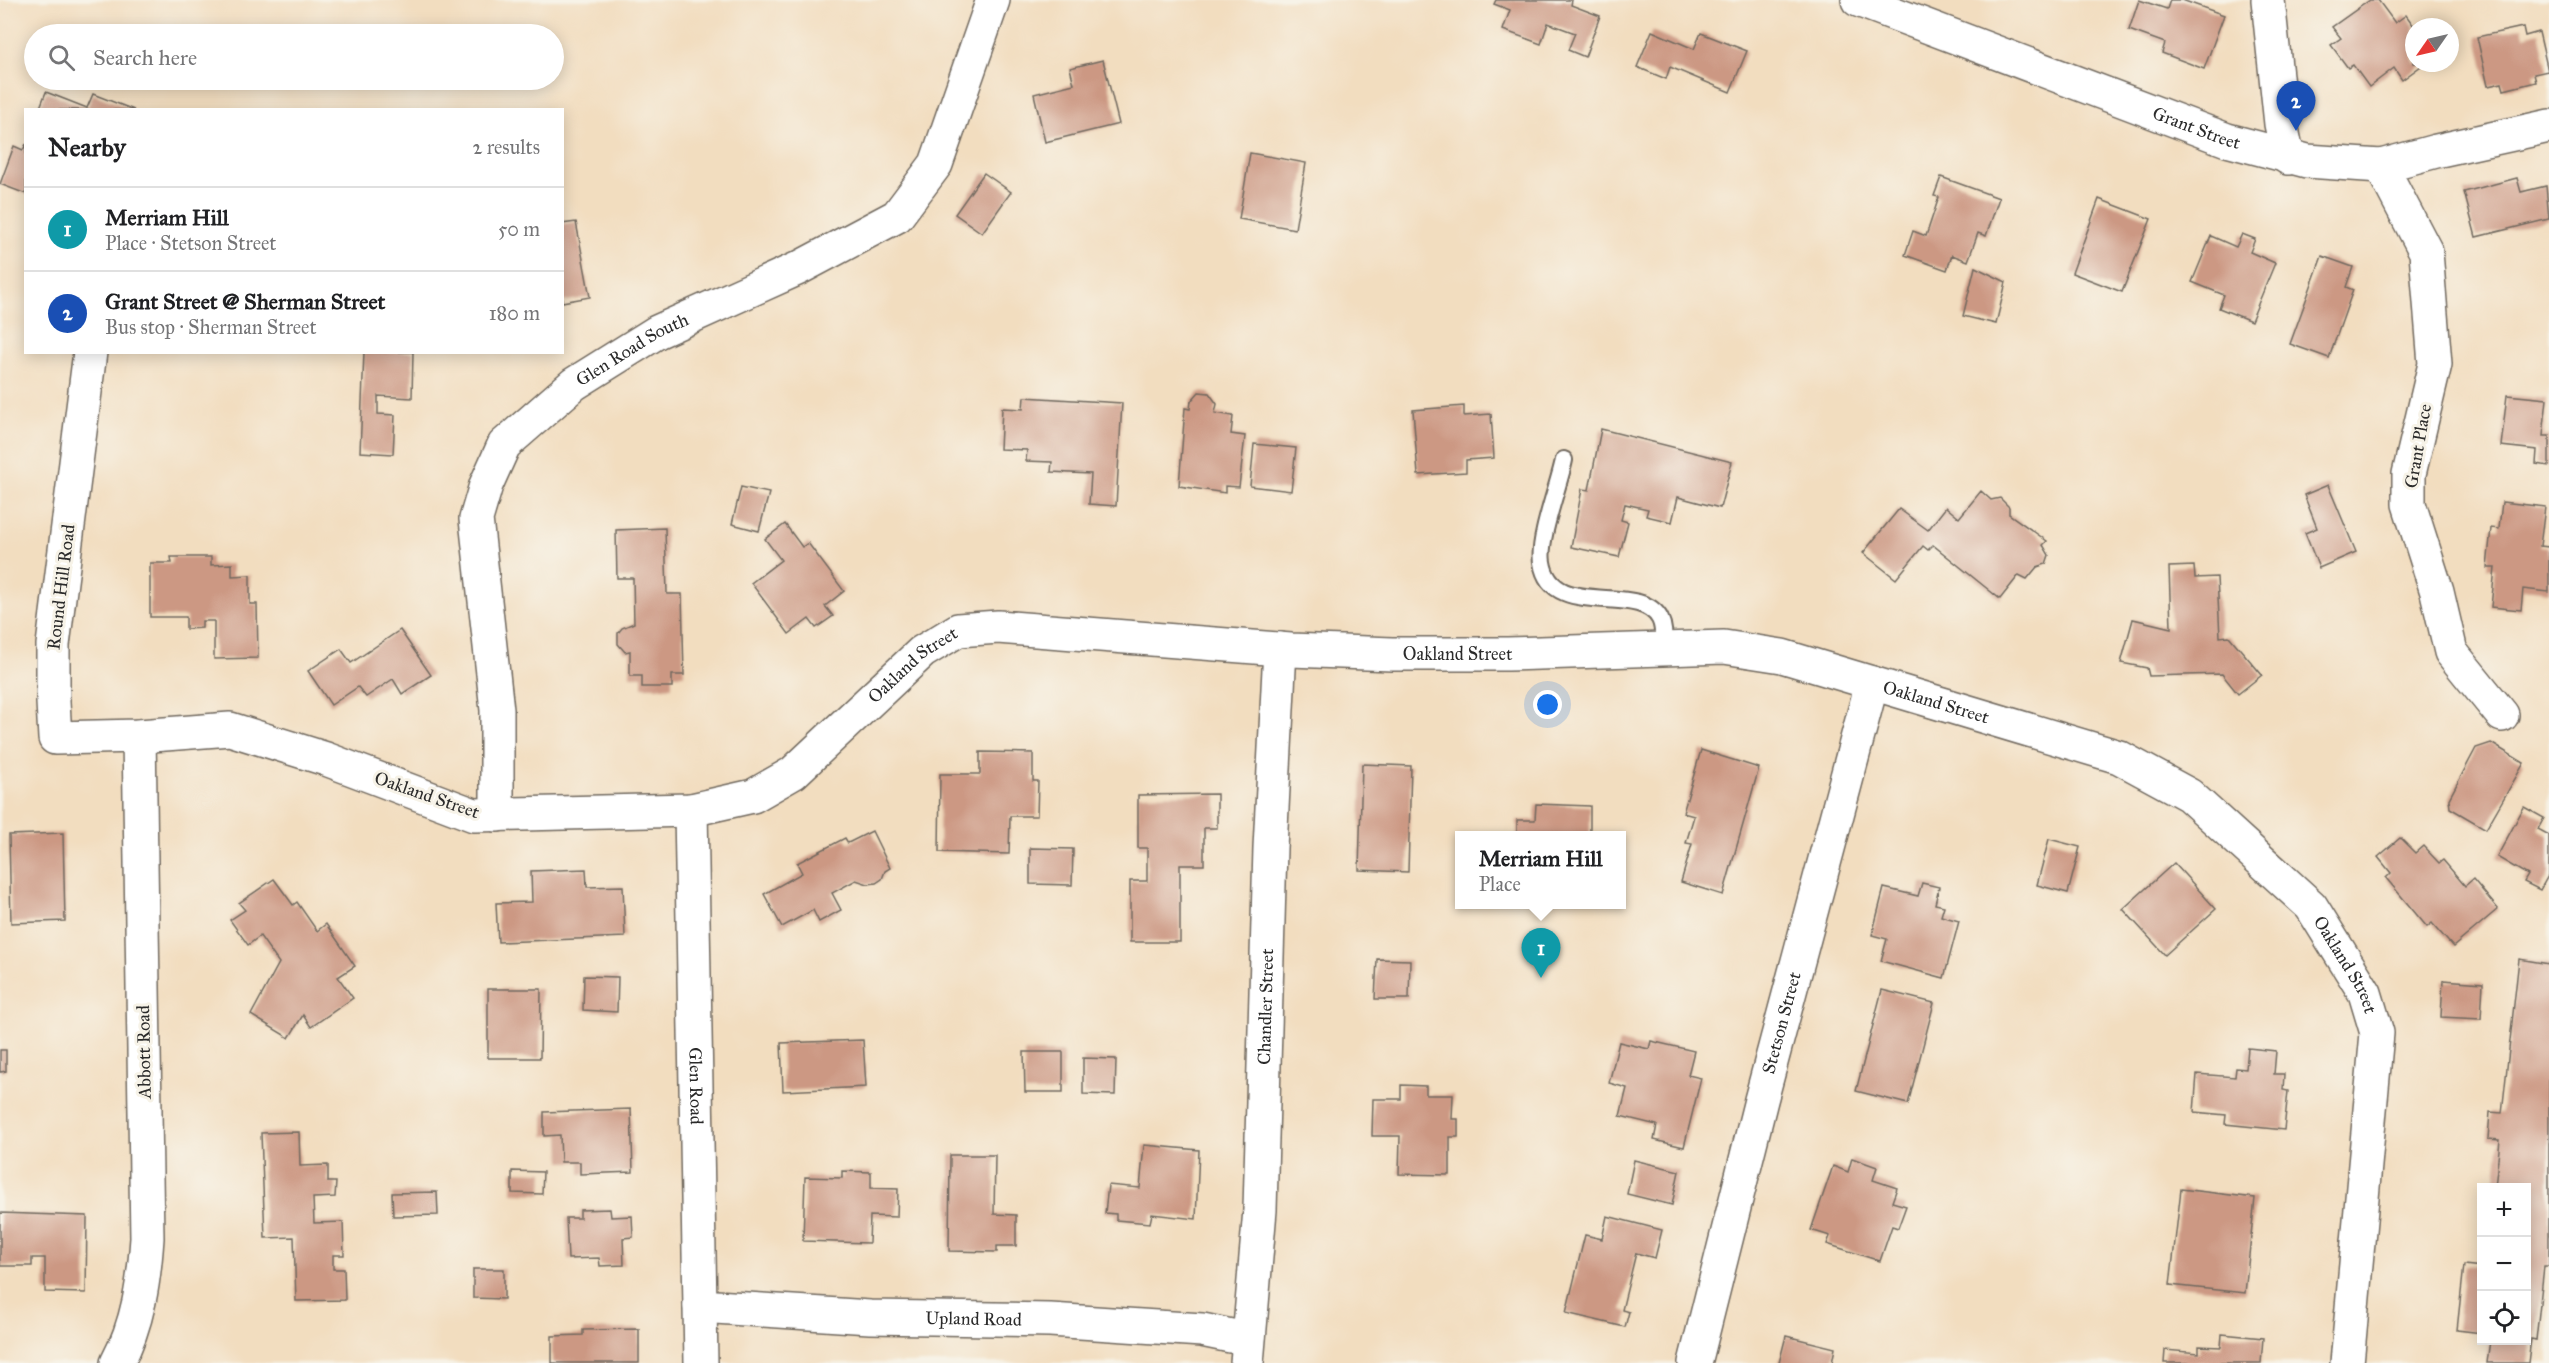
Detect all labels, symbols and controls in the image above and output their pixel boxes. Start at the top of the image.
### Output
north arrow [2405,18,2459,72]
search box [24,24,564,90]
icon: search [45,41,78,74]
text: Search here [93,44,197,71]
pin: 2 [2276,82,2316,131]
street label: Grant Street [2149,102,2243,154]
text: Nearby [48,131,126,163]
text: 2 results [472,135,540,159]
text: Merriam Hill [105,204,229,231]
text: 1 [64,217,71,241]
text: 50 m [498,217,540,241]
text: Place · Stetson Street [105,231,276,255]
text: Grant Street @ Sherman Street [105,288,385,315]
text: 2 [63,301,72,325]
text: 180 m [489,301,540,325]
street label: Glen Road South [572,308,692,391]
text: Bus stop · Sherman Street [105,315,317,339]
street label: Grant Place [2400,402,2436,490]
street label: Round Hill Road [42,523,80,651]
street label: Oakland Street [863,622,962,708]
street label: Oakland Street [1403,643,1513,665]
street label: Oakland Street [1880,676,1992,729]
your location [1533,690,1562,719]
street label: Oakland Street [372,767,483,823]
popup [1455,831,1626,909]
text: Merriam Hill [1479,845,1602,872]
text: Place [1479,872,1521,896]
street label: Oakland Street [2309,912,2382,1017]
pin: 1 [1522,928,1560,978]
street label: Chandler Street [1253,948,1278,1065]
street label: Stetson Street [1757,969,1806,1076]
street label: Abbott Road [132,1005,156,1100]
street label: Glen Road [684,1047,708,1125]
map controls [2477,1183,2531,1345]
button: + [2477,1183,2531,1237]
button: − [2477,1237,2531,1291]
button: locate [2477,1291,2531,1345]
street label: Upland Road [925,1307,1022,1331]

